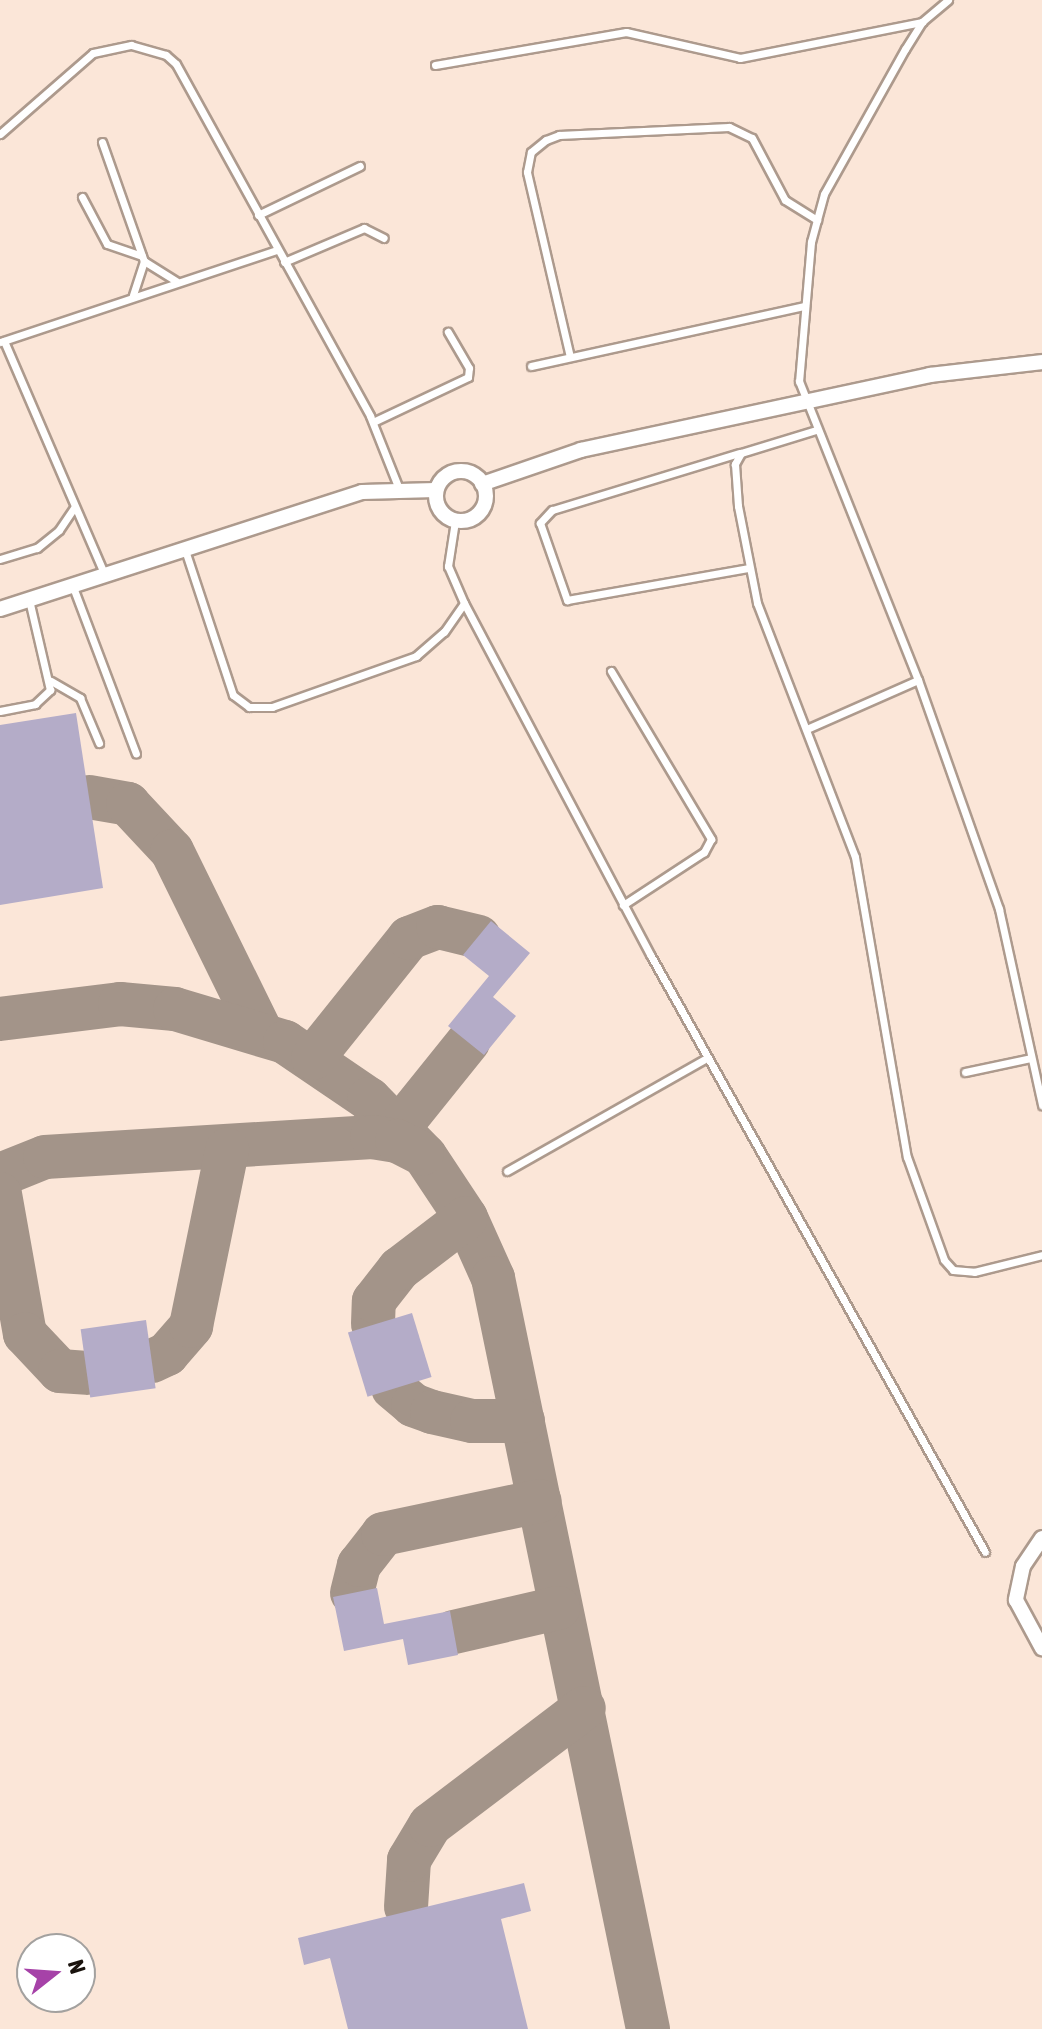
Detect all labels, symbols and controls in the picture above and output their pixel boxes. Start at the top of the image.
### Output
north arrow [16,1933,96,2013]
text: N [63,1957,91,1977]

